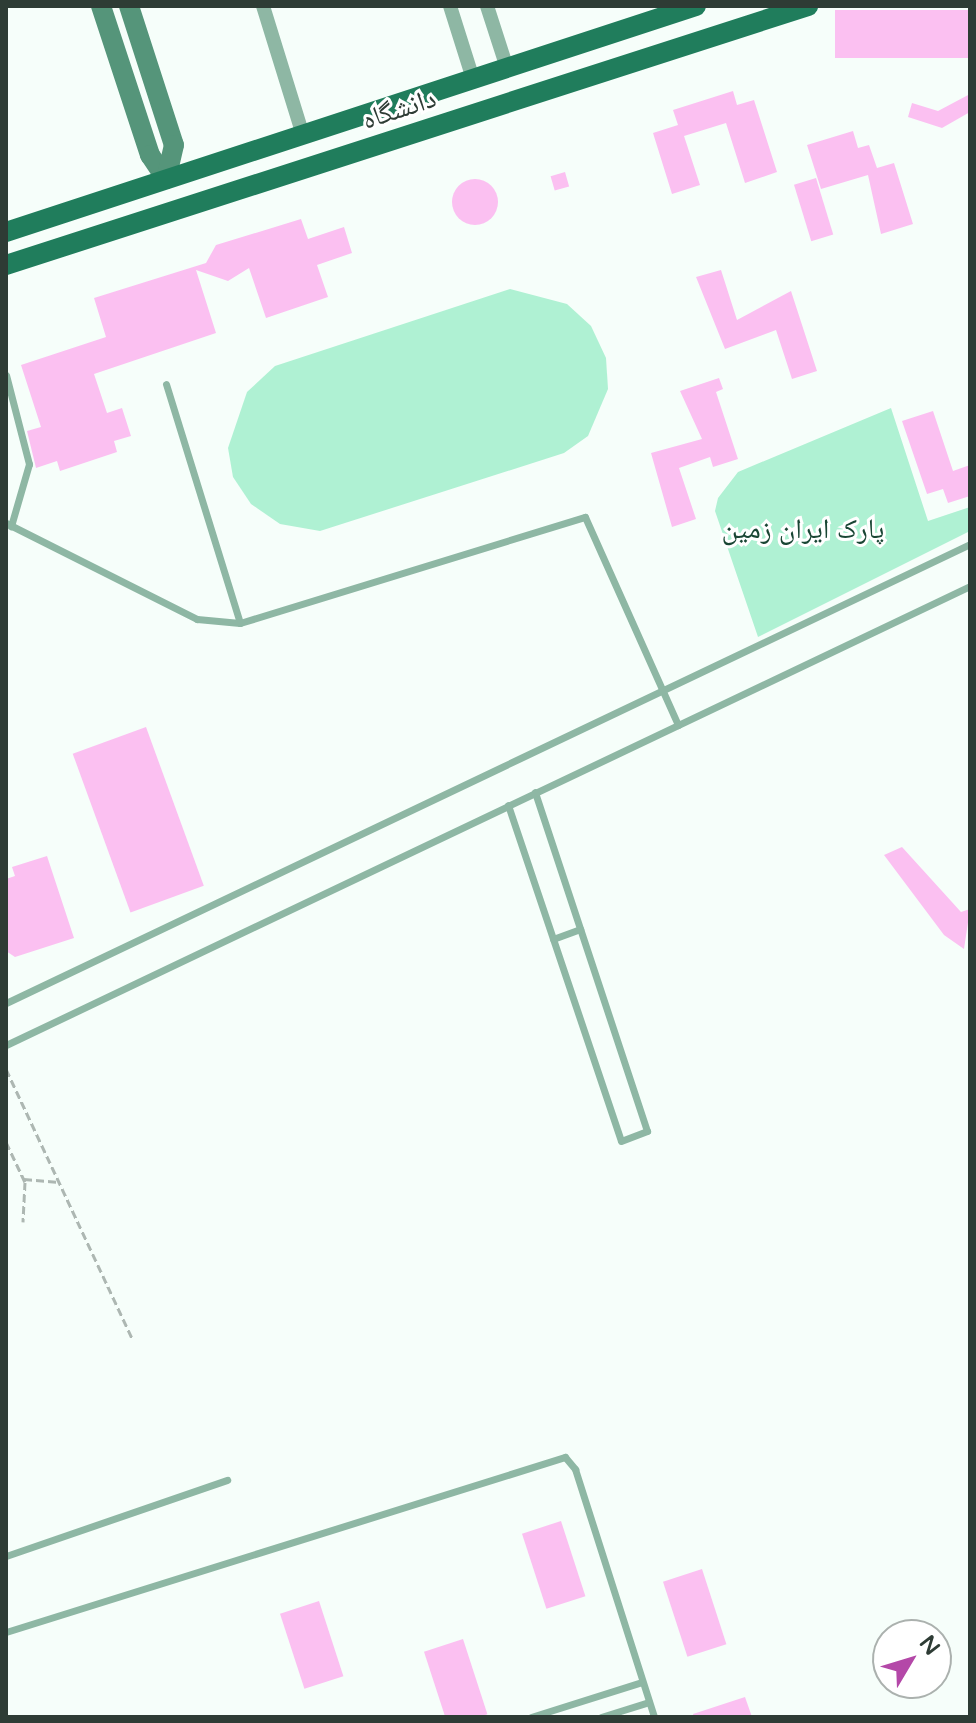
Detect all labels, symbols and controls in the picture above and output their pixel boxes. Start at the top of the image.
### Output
street label: دانشگاه [358,81,440,137]
park label: پارک ایران زمین [722,512,884,546]
north arrow [872,1619,952,1699]
text: N [914,1630,945,1660]

